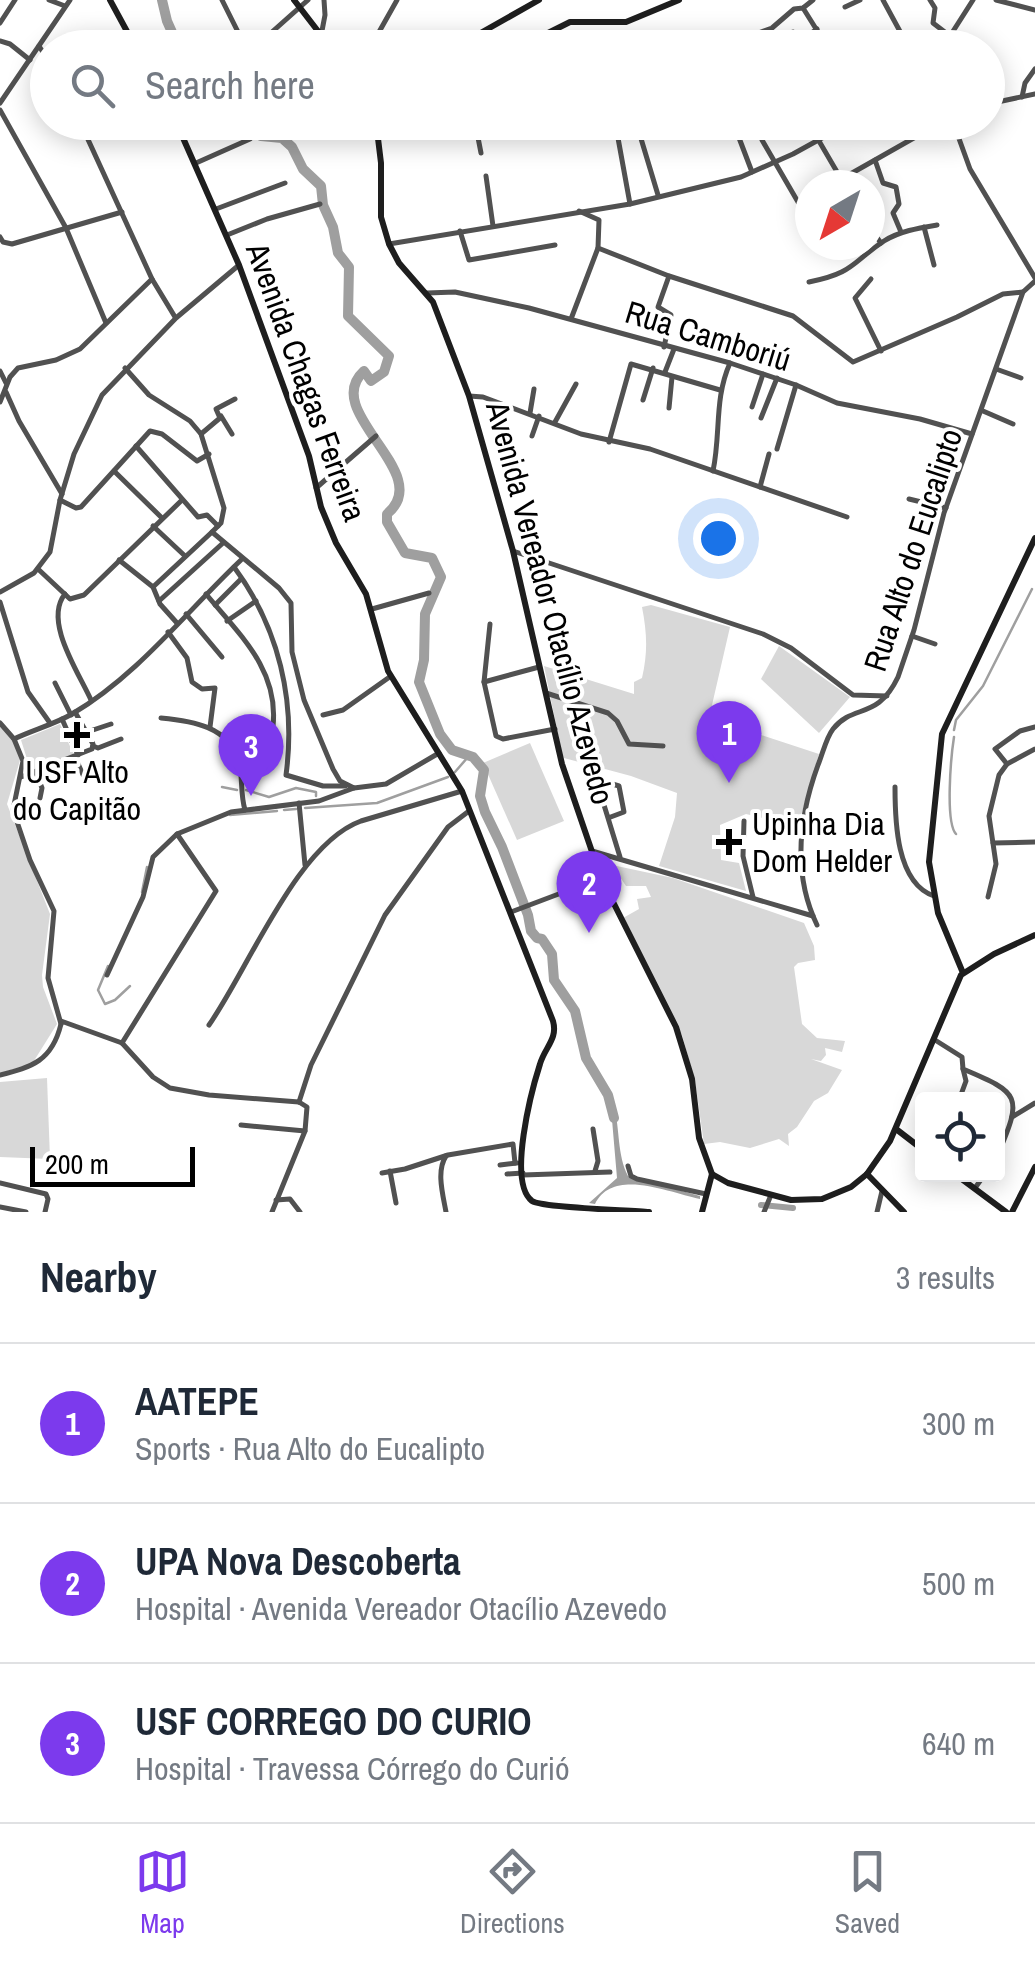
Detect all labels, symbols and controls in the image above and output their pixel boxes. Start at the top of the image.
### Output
search box [30,30,1005,140]
icon: search [65,58,120,113]
text: Search here [145,60,315,111]
north arrow [795,170,885,260]
street label: Avenida Chagas Ferreira [236,236,377,527]
street label: Rua Camboriú [620,290,796,381]
street label: Avenida Vereador Otacílio Azevedo [476,396,625,809]
street label: Rua Alto do Eucalipto [853,423,972,677]
your location [693,513,744,564]
pin: 1 [696,700,762,783]
pin: 3 [218,714,284,796]
marker: USF Alto do Capitão [64,722,90,748]
place label: USF Alto do Capitão [13,750,141,830]
place label: Upinha Dia Dom Helder [752,802,892,882]
marker: Upinha Dia Dom Helder [716,829,742,855]
pin: 2 [556,850,622,933]
map controls [915,1092,1005,1182]
button: locate [915,1092,1005,1182]
scale bar [30,1142,195,1186]
text: 200 m [45,1145,109,1183]
text: Nearby [40,1249,157,1305]
text: 3 results [896,1256,995,1299]
text: AATEPE [135,1376,259,1427]
text: 1 [65,1402,80,1445]
text: 300 m [922,1402,995,1445]
text: Sports · Rua Alto do Eucalipto [135,1427,485,1470]
text: UPA Nova Descoberta [135,1536,461,1587]
text: 2 [65,1562,80,1605]
text: 500 m [922,1562,995,1605]
text: Hospital · Avenida Vereador Otacílio Azevedo [135,1587,667,1630]
text: USF CORREGO DO CURIO [135,1696,531,1747]
text: 3 [65,1722,80,1765]
text: 640 m [922,1722,995,1765]
text: Hospital · Travessa Córrego do Curió [135,1747,570,1790]
tab: Map [135,1844,190,1942]
tab: Directions [460,1844,565,1942]
tab: Saved [835,1844,900,1942]

